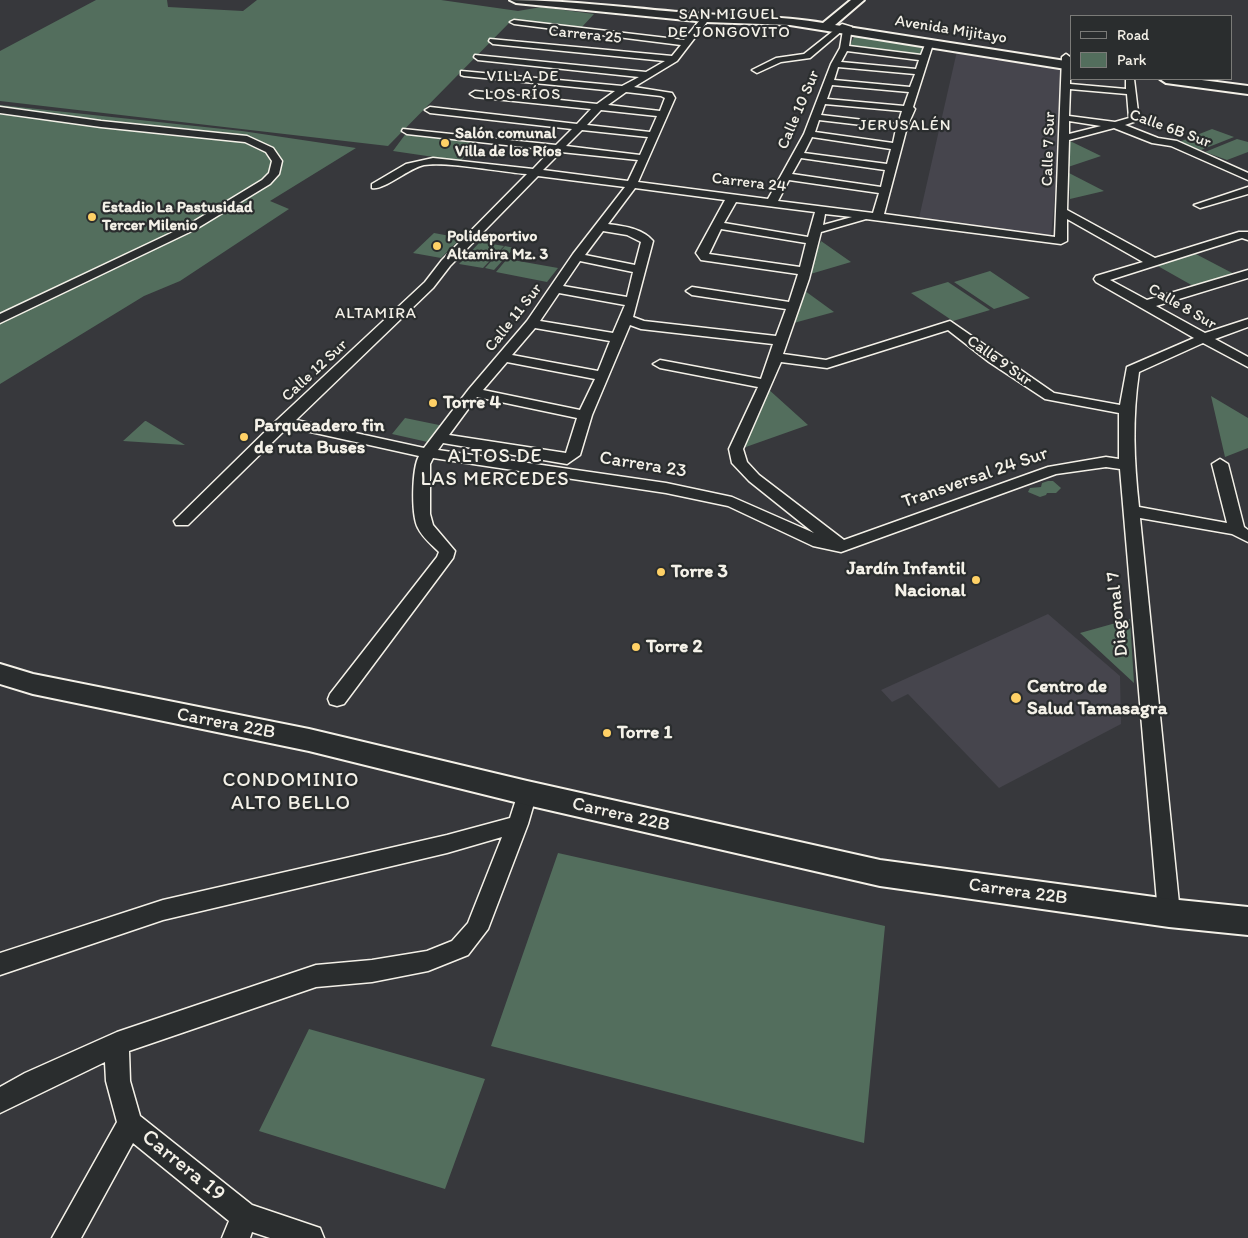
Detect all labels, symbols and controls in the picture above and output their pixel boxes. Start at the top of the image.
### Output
district label: SAN MIGUEL DE JONGOVITO [666,5,792,43]
street label: Avenida Mijitayo [894,12,1008,48]
legend [1070,15,1233,80]
street label: Carrera 25 [547,22,623,48]
text: Road [1117,26,1149,44]
text: Park [1117,51,1147,69]
district label: VILLA DE LOS RÍOS [484,67,562,105]
street label: Calle 10 Sur [774,68,824,152]
street label: Calle 6B Sur [1127,105,1213,153]
street label: Calle 7 Sur [1038,111,1060,187]
district label: JERUSALÉN [857,116,953,136]
place label: Salón comunal Villa de los Ríos [455,124,562,162]
marker: Salón comunal Villa de los Ríos [439,137,451,149]
street label: Carrera 24 [711,169,787,197]
place label: Estadio La Pastusidad Tercer Milenio [102,198,253,236]
marker: Estadio La Pastusidad Tercer Milenio [86,211,98,223]
place label: Polideportivo Altamira Mz. 3 [447,227,548,265]
marker: Polideportivo Altamira Mz. 3 [431,240,443,252]
street label: Calle 11 Sur [481,280,547,356]
street label: Calle 8 Sur [1145,280,1219,334]
district label: ALTAMIRA [333,304,419,324]
street label: Calle 9 Sur [963,332,1035,390]
street label: Calle 12 Sur [278,336,352,406]
place label: Torre 4 [443,392,501,414]
marker: Torre 4 [427,397,439,409]
place label: Parqueadero fin de ruta Buses [254,415,384,459]
marker: Parqueadero fin de ruta Buses [238,431,250,443]
street label: Transversal 24 Sur [899,442,1051,514]
district label: ALTOS DE LAS MERCEDES [419,445,571,492]
street label: Carrera 23 [598,447,688,483]
place label: Jardín Infantil Nacional [847,558,966,602]
place label: Torre 3 [671,561,728,583]
marker: Torre 3 [655,566,667,578]
street label: Diagonal 7 [1102,570,1134,658]
marker: Jardín Infantil Nacional [970,574,982,586]
place label: Torre 2 [646,636,703,658]
marker: Torre 2 [630,641,642,653]
place label: Centro de Salud Tamasagra [1027,676,1167,720]
marker: Centro de Salud Tamasagra [1009,691,1023,705]
street label: Carrera 22B [175,703,277,745]
place label: Torre 1 [617,722,672,744]
marker: Torre 1 [601,727,613,739]
district label: CONDOMINIO ALTO BELLO [221,769,361,816]
street label: Carrera 22B [570,793,672,837]
street label: Carrera 22B [967,874,1069,910]
street label: Carrera 19 [136,1124,230,1208]

